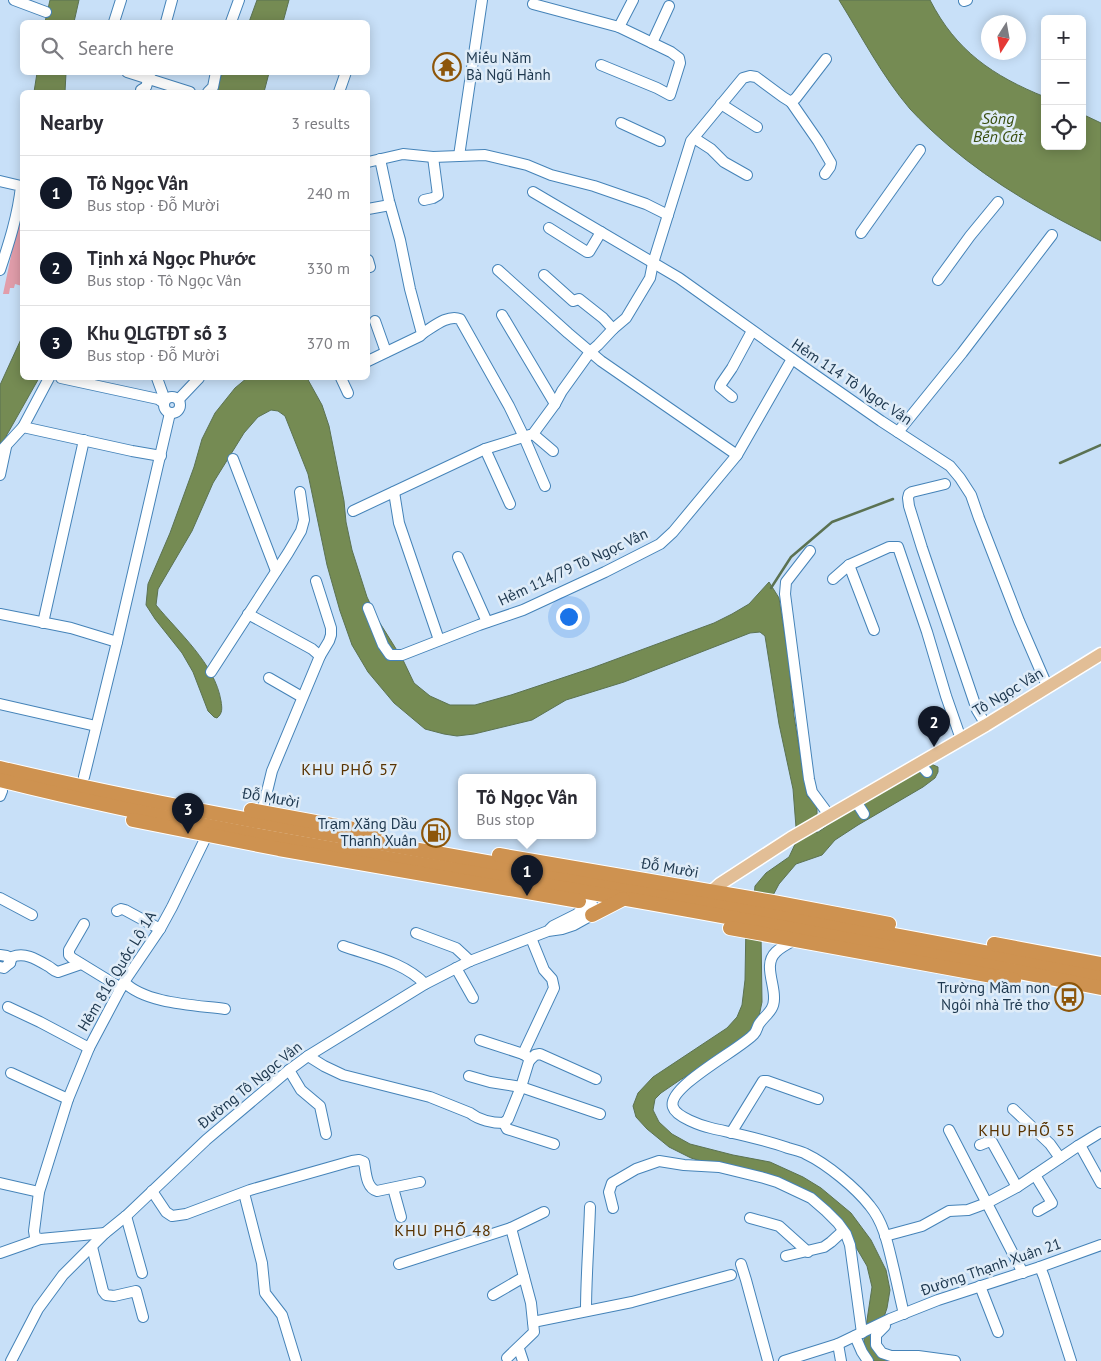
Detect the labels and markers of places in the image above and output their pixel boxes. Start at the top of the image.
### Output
place label: Miếu Năm Bà Ngũ Hành [466,48,551,84]
temple icon: Miếu Năm Bà Ngũ Hành [432,52,462,82]
pin: 2 [918,706,950,747]
pin: 3 [172,793,204,834]
place label: Trạm Xăng Dầu Thanh Xuân [318,814,417,850]
fuel station icon: Trạm Xăng Dầu Thanh Xuân [421,818,451,848]
pin: 1 [511,855,543,896]
place label: Trường Mầm non Ngôi nhà Trẻ thơ [937,978,1050,1014]
bus stop icon: Trường Mầm non Ngôi nhà Trẻ thơ [1054,982,1084,1012]

